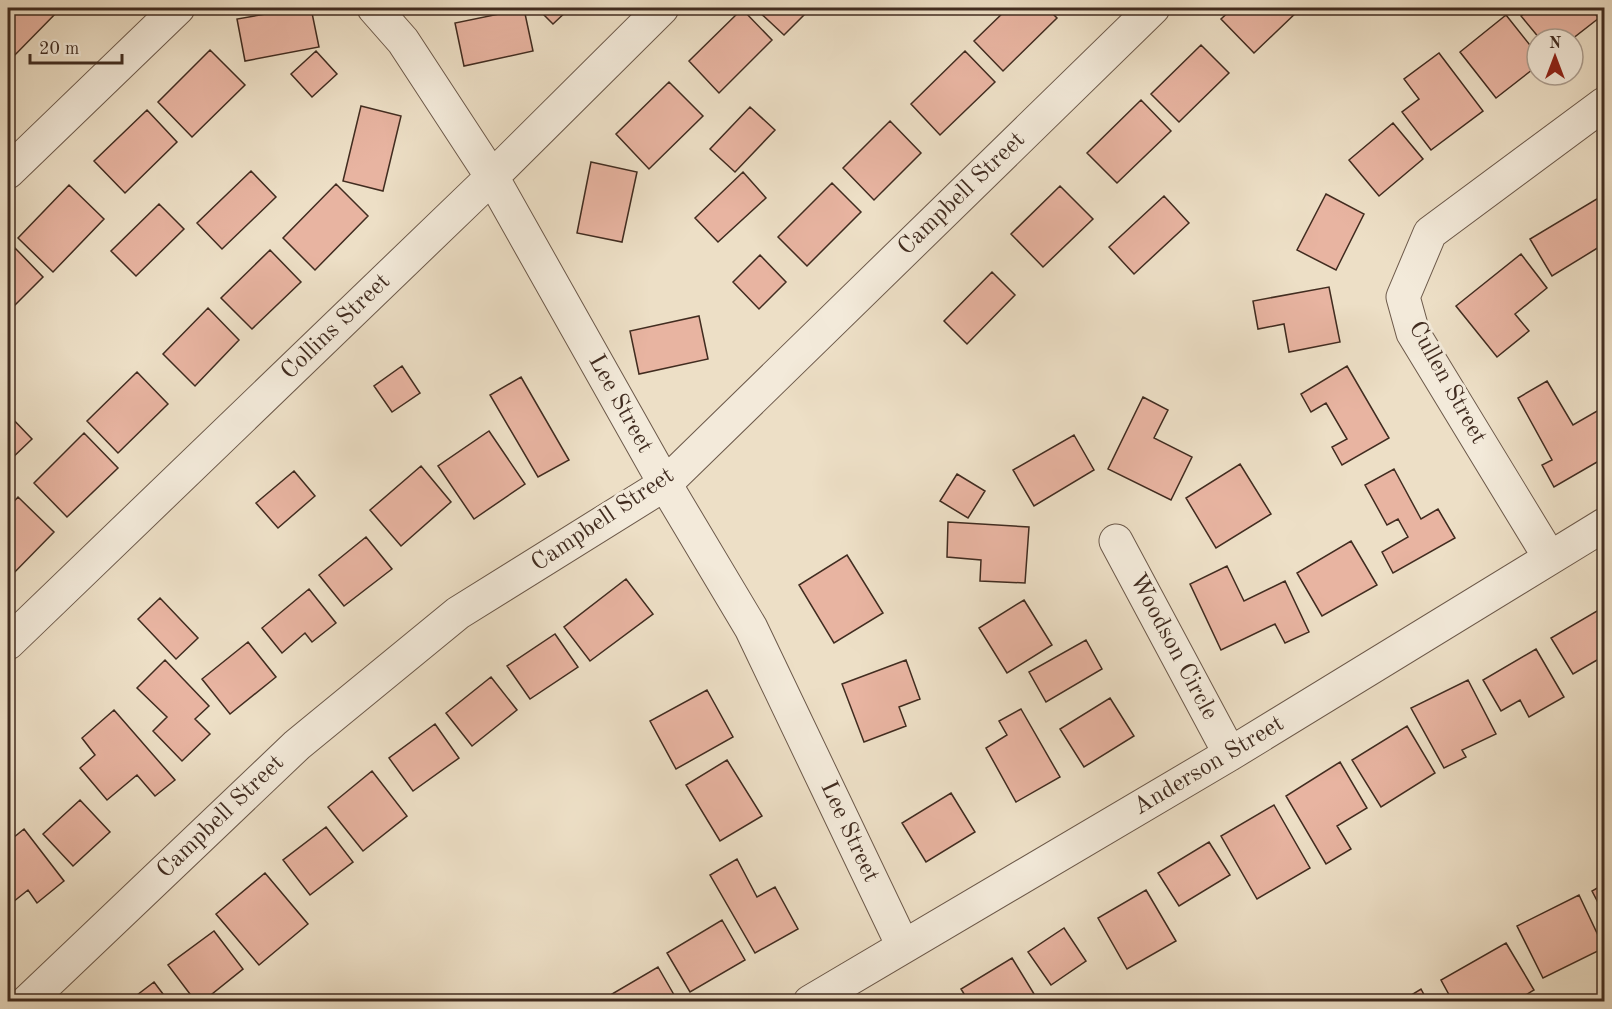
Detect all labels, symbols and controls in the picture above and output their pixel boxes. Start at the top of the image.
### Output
scale bar [30,27,122,65]
north arrow [1525,27,1585,87]
text: N [1549,36,1562,52]
text: 20 m [39,40,79,58]
street label: Campbell Street [894,128,1030,260]
street label: Collins Street [277,269,395,385]
street label: Cullen Street [1403,318,1491,448]
street label: Lee Street [583,351,657,457]
street label: Campbell Street [527,464,679,576]
street label: Woodson Circle [1124,570,1222,724]
street label: Anderson Street [1130,712,1288,820]
street label: Campbell Street [153,751,289,883]
street label: Lee Street [815,778,883,886]

